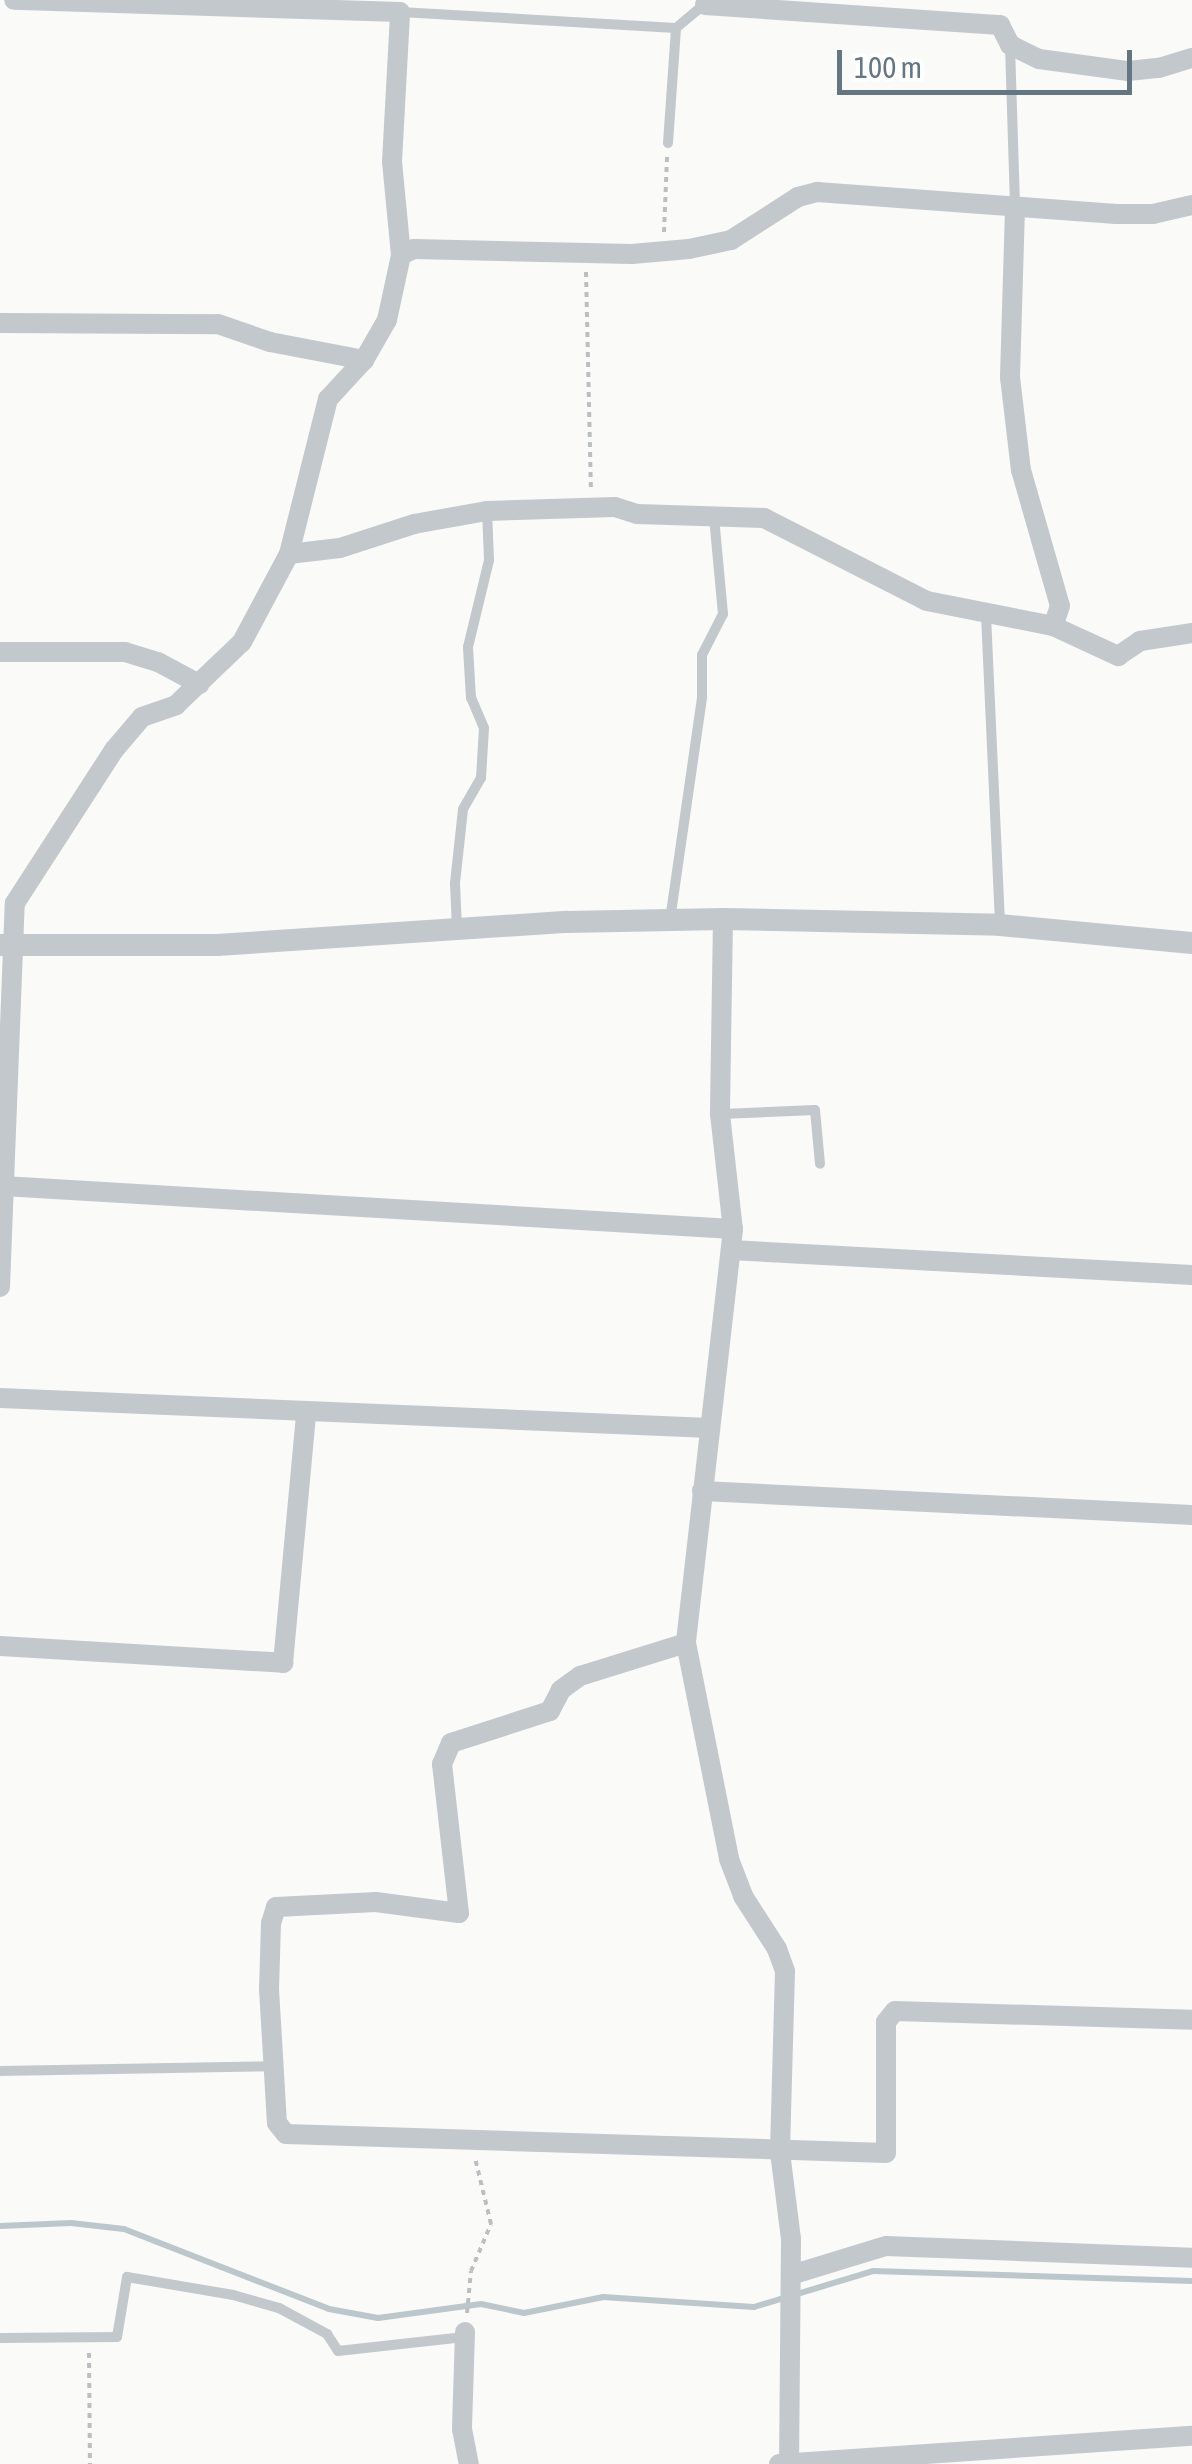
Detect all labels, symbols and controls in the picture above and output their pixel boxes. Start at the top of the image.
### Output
scale bar [842,30,1137,92]
text: 100 m [854,50,922,84]

